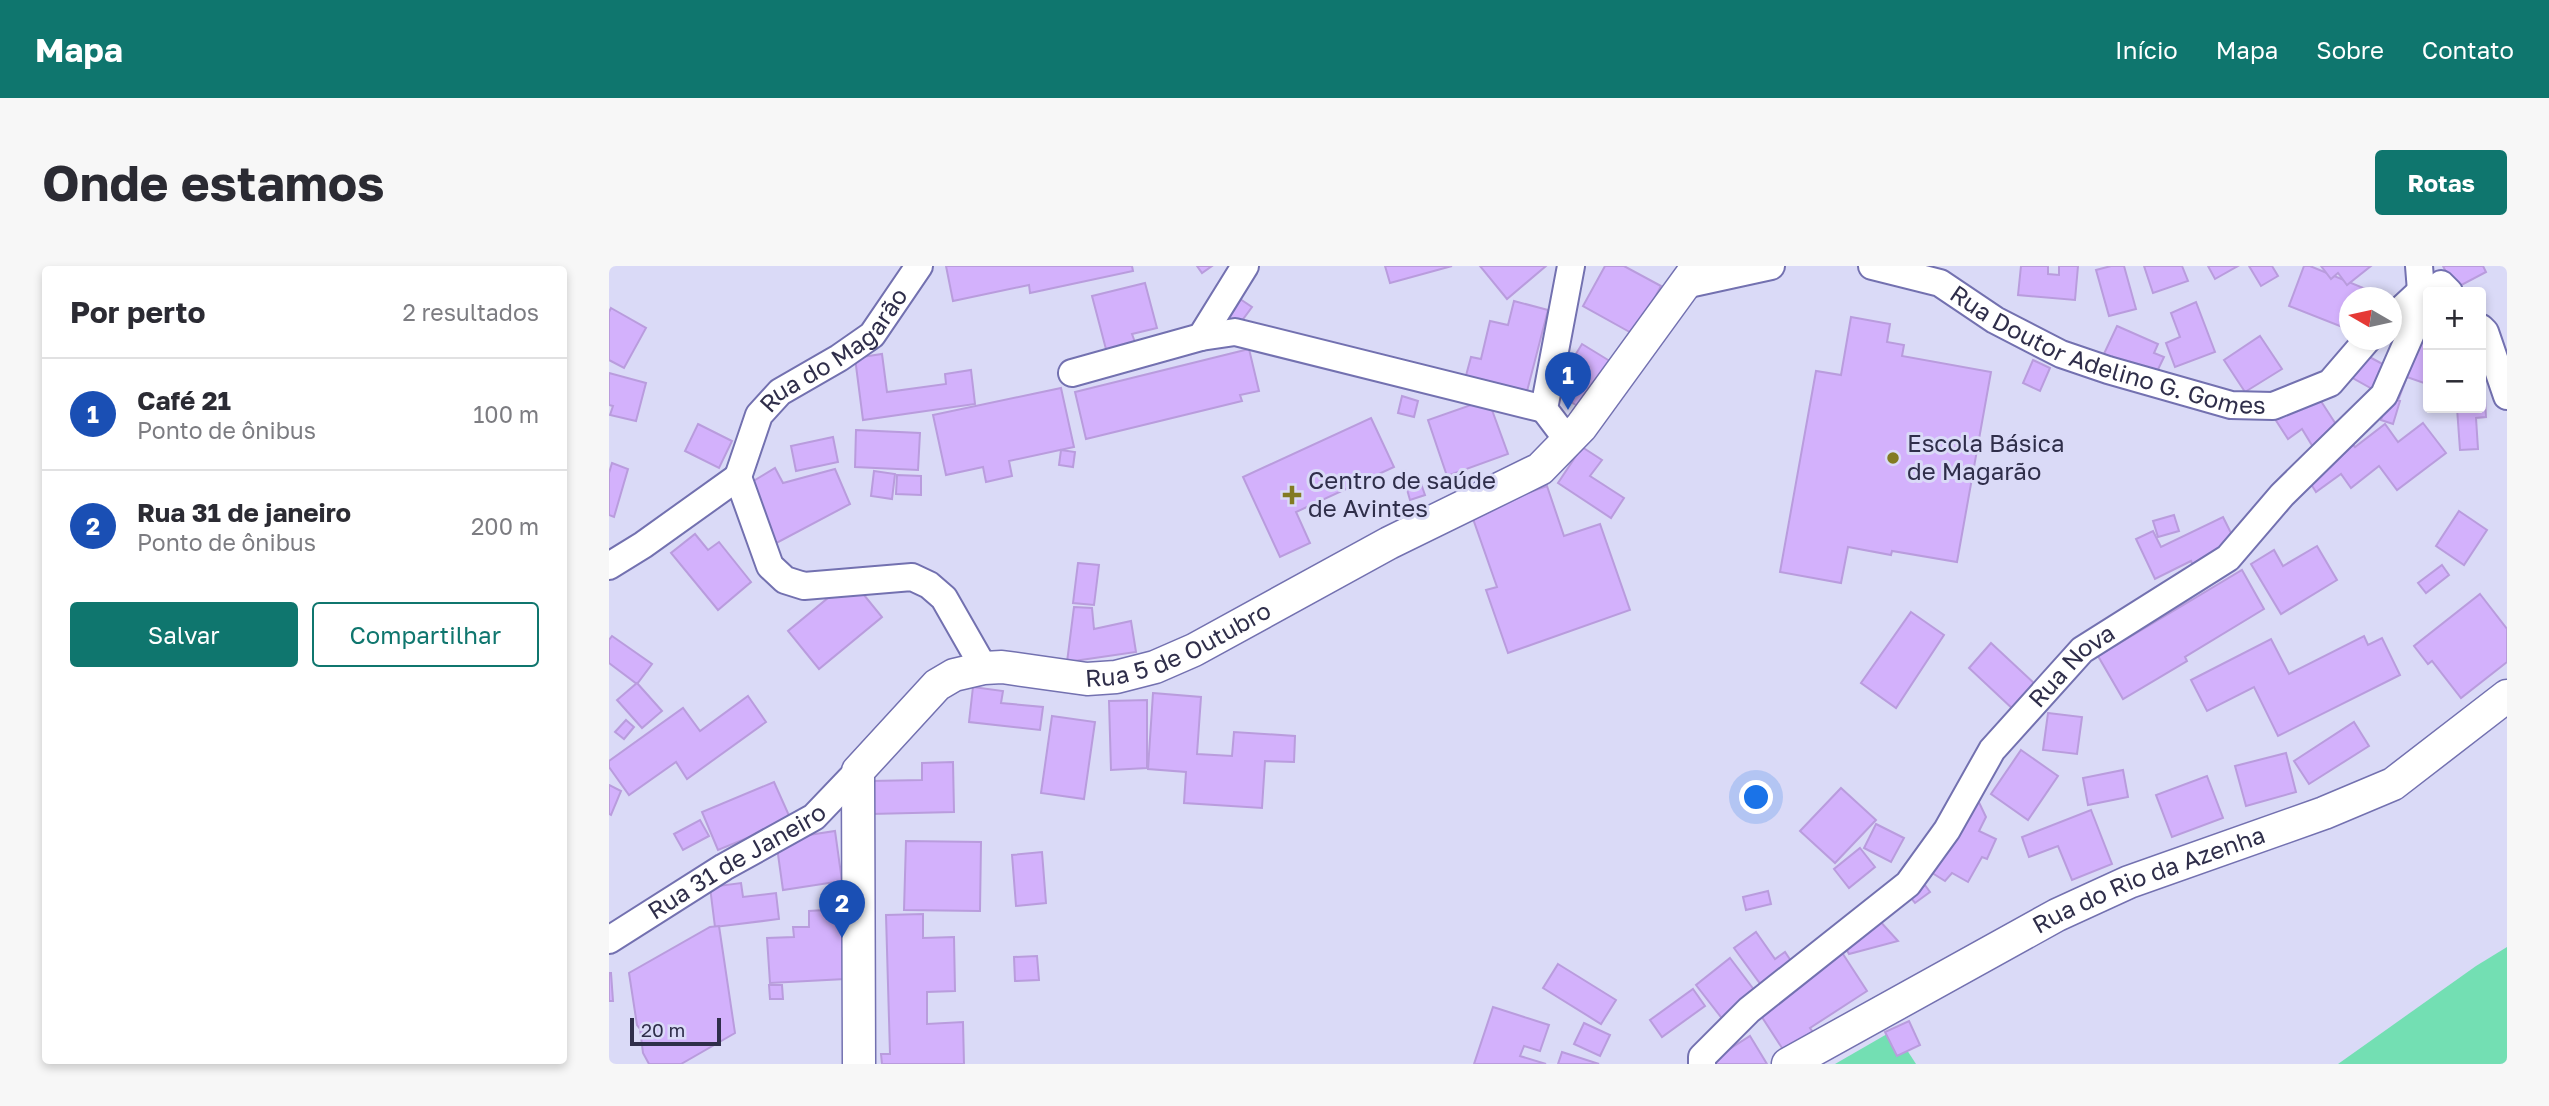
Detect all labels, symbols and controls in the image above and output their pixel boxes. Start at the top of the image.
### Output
text: Mapa [35,30,123,69]
text: Início [2115,35,2178,64]
text: Mapa [2216,35,2278,64]
text: Sobre [2316,35,2384,64]
text: Contato [2422,35,2514,64]
button: Rotas [2375,150,2507,215]
text: Onde estamos [42,153,385,212]
street label: Rua Doutor Adelino G. Gomes [1945,278,2266,420]
street label: Rua do Magarão [753,282,913,418]
north arrow [2339,287,2402,350]
map controls [2423,287,2486,413]
button: + [2423,287,2486,350]
text: Por perto [70,294,205,330]
text: 2 resultados [402,298,539,326]
button: − [2423,350,2486,413]
pin: 1 [1545,352,1591,410]
text: Café 21 [137,385,231,416]
text: 1 [87,400,99,428]
text: 100 m [473,400,539,428]
text: Ponto de ônibus [137,416,316,444]
place label: Escola Básica de Magarão [1907,428,2065,485]
marker: Escola Básica de Magarão [1885,450,1901,466]
place label: Centro de saúde de Avintes [1308,465,1496,522]
marker: Centro de saúde de Avintes [1282,485,1302,505]
text: Rua 31 de janeiro [137,497,351,528]
text: 2 [86,512,100,540]
text: 200 m [471,512,539,540]
text: Ponto de ônibus [137,528,316,556]
street label: Rua 5 de Outubro [1084,595,1275,692]
button: Salvar [70,602,298,667]
button: Compartilhar [312,602,539,667]
street label: Rua Nova [2022,617,2119,713]
your location [1739,780,1773,814]
street label: Rua 31 de Janeiro [642,797,832,925]
street label: Rua do Rio da Azenha [2027,819,2269,939]
pin: 2 [819,880,865,938]
scale bar [630,1015,721,1047]
text: 20 m [641,1018,685,1041]

